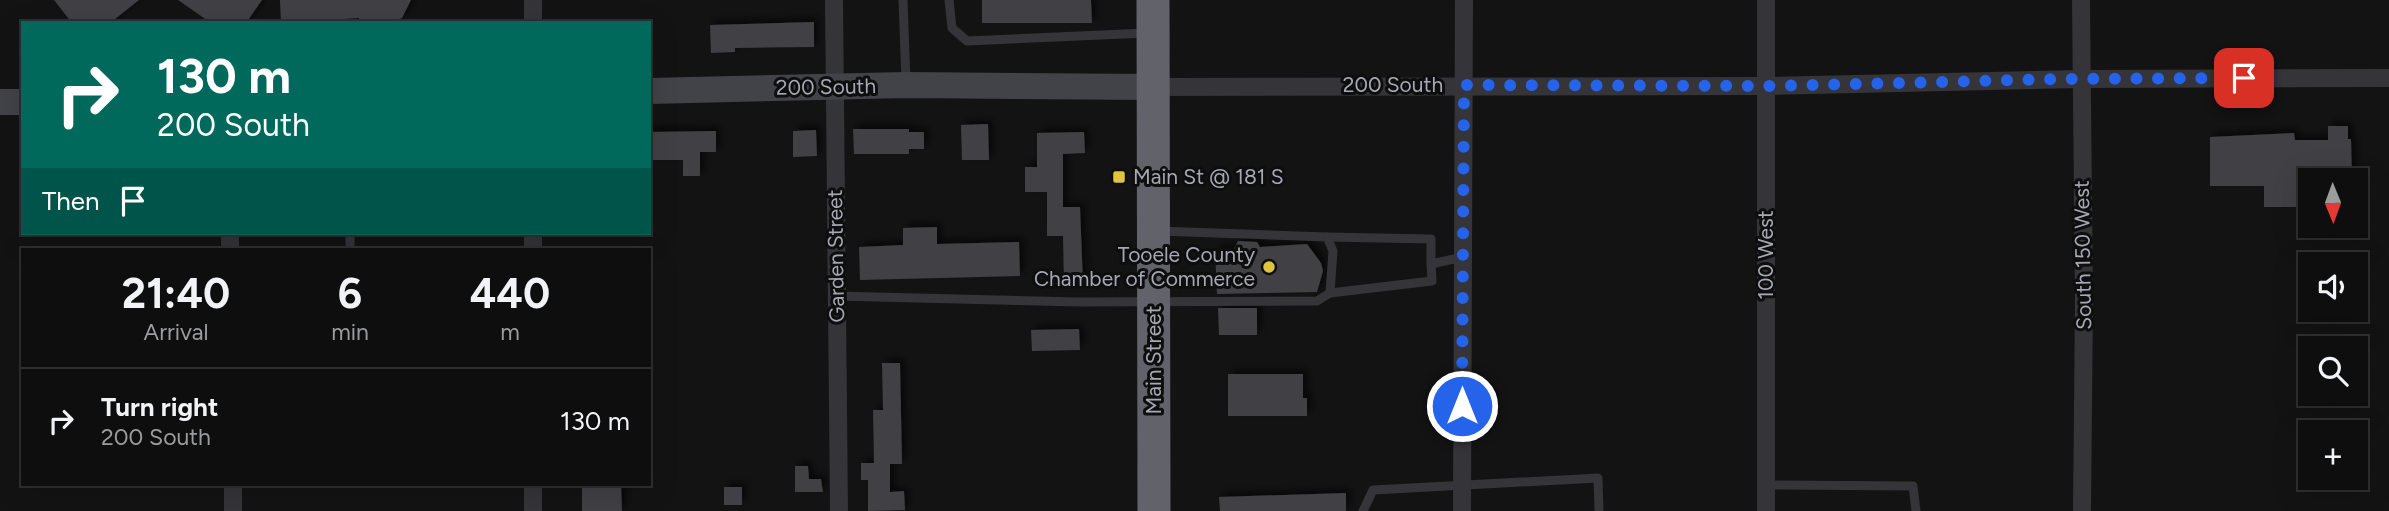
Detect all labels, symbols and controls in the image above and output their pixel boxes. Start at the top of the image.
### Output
text: 130 m [157,46,291,105]
pin [2214,48,2274,108]
icon: right [42,49,133,140]
icon: arrive [2225,59,2263,97]
street label: 200 South [1343,72,1443,97]
street label: 200 South [776,73,876,100]
text: 200 South [157,106,310,144]
place label: Main St @ 181 S [1133,164,1284,189]
north arrow [2298,168,2368,238]
map controls [2298,168,2368,490]
marker: Main St @ 181 S [1111,169,1127,185]
street label: South 150 West [2069,180,2096,330]
icon: arrive [114,182,152,220]
text: Then [42,185,100,217]
street label: Garden Street [822,189,849,323]
street label: 100 West [1753,210,1778,300]
place label: Tooele County Chamber of Commerce [1034,242,1255,291]
button: sound [2298,252,2368,322]
marker: Tooele County Chamber of Commerce [1261,259,1277,275]
text: 21:40 [122,268,230,319]
text: 6 [338,268,362,319]
text: 440 [470,268,550,319]
street label: Main Street [1141,305,1166,415]
text: Arrival [144,318,209,346]
text: min [331,318,369,346]
text: m [500,318,520,346]
button: search [2298,336,2368,406]
position arrow [1425,369,1499,443]
text: Turn right [101,391,218,423]
icon: right [42,402,80,440]
text: 130 m [560,405,630,437]
button: + [2298,420,2368,490]
text: 200 South [101,423,211,451]

